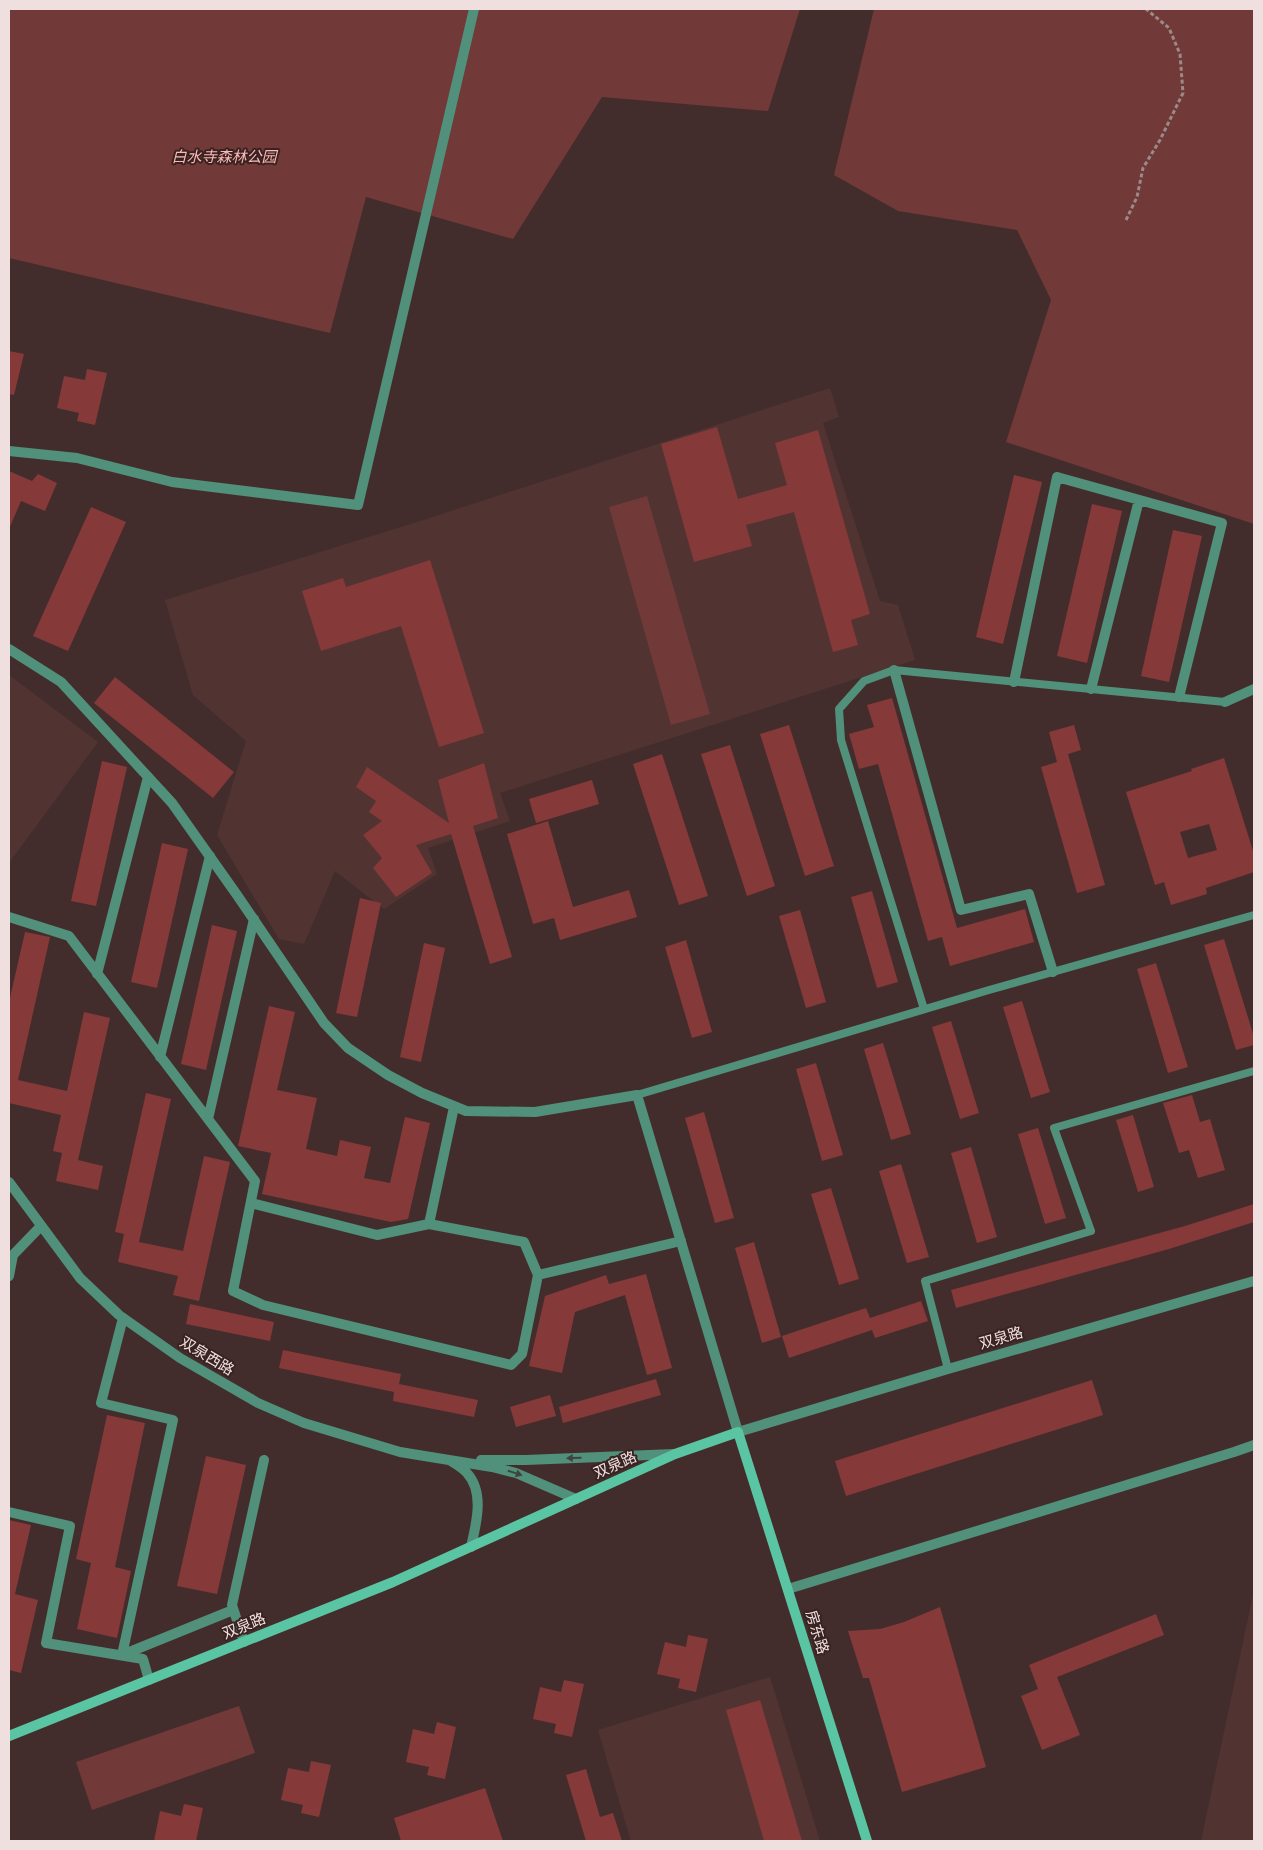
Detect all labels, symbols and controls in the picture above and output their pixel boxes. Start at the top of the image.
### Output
park label: 白水寺森林公园 [171,146,278,166]
street label: 双泉路 [976,1321,1025,1353]
street label: 双泉西路 [177,1331,238,1379]
street label: 双泉路 [590,1446,639,1482]
one-way arrow [565,1455,581,1463]
one-way arrow [508,1469,523,1477]
street label: 双泉路 [219,1607,268,1643]
street label: 房东路 [802,1607,834,1656]

